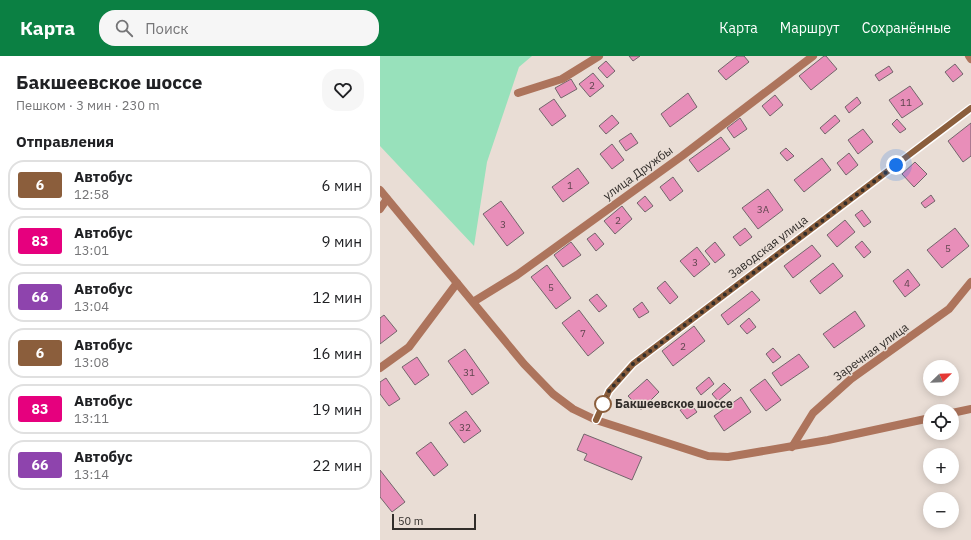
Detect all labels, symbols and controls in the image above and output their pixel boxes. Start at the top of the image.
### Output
search box [99,10,379,46]
text: Карта [20,16,75,40]
icon: search [113,17,135,39]
text: Поиск [145,19,189,38]
text: Карта [719,19,758,37]
text: Маршрут [780,19,840,37]
text: Сохранённые [862,19,951,37]
button: heart [322,69,364,111]
text: Бакшеевское шоссе [16,70,202,94]
house number: 2 [589,79,595,92]
house number: 11 [900,96,912,109]
text: Пешком · 3 мин · 230 m [16,97,160,114]
text: Отправления [16,132,114,151]
street label: улица Дружбы [600,142,675,203]
your location [886,155,906,175]
text: Автобус [74,167,133,186]
text: 6 [36,176,44,194]
text: 6 мин [321,176,362,195]
house number: 1 [567,179,573,192]
text: 12:58 [74,186,109,203]
house number: 3А [757,203,770,216]
street label: Заводская улица [725,212,811,281]
house number: 2 [615,214,621,227]
house number: 3 [500,218,506,231]
text: Автобус [74,223,133,242]
text: 83 [32,232,48,250]
text: 9 мин [321,232,362,251]
text: 13:01 [74,242,109,259]
house number: 5 [945,242,951,255]
house number: 3 [692,256,698,269]
house number: 4 [904,277,910,290]
text: Автобус [74,279,133,298]
house number: 5 [548,281,554,294]
text: 66 [32,288,48,306]
text: 12 мин [312,288,362,307]
text: 13:04 [74,298,109,315]
street label: Заречная улица [830,319,912,384]
house number: 7 [580,327,586,340]
text: Автобус [74,335,133,354]
house number: 2 [680,340,686,353]
text: 6 [36,344,44,362]
text: 16 мин [312,344,362,363]
text: 13:08 [74,354,109,371]
north arrow [923,360,959,396]
map controls [923,360,959,528]
house number: 31 [463,366,475,379]
text: Автобус [74,391,133,410]
marker: Бакшеевское шоссе [594,395,612,413]
place label: Бакшеевское шоссе [615,396,733,411]
text: 83 [32,400,48,418]
text: 19 мин [312,400,362,419]
button: locate [923,404,959,440]
text: 13:11 [74,410,109,427]
house number: 32 [459,421,471,434]
text: Автобус [74,447,133,466]
button: + [923,448,959,484]
text: 66 [32,456,48,474]
text: 22 мин [312,456,362,475]
text: 13:14 [74,466,109,483]
button: − [923,492,959,528]
scale bar [392,512,476,531]
text: 50 m [398,514,423,528]

